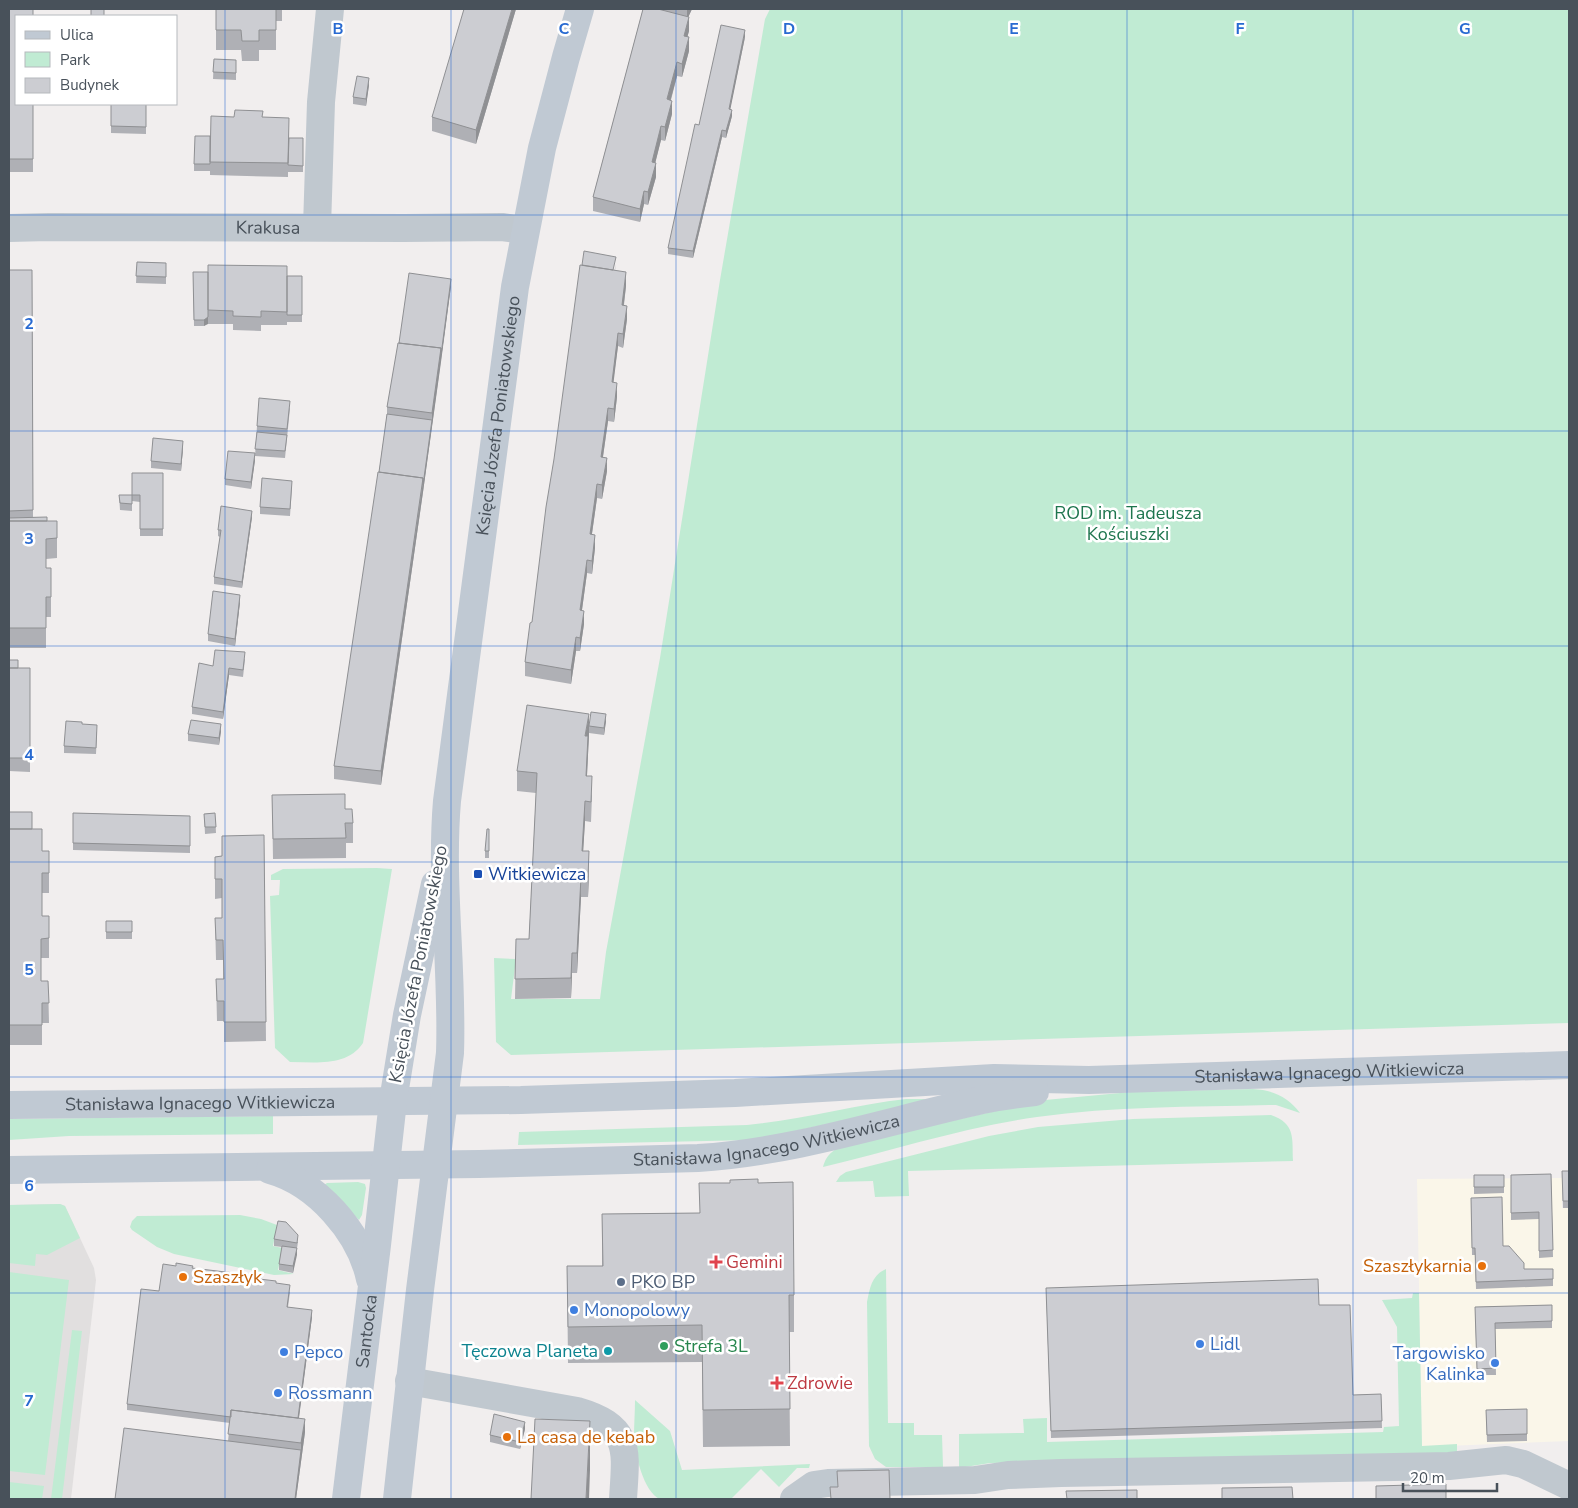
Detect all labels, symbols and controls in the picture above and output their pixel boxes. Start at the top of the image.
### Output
legend [15,15,178,105]
text: B [332,18,344,40]
text: C [559,18,570,40]
text: D [783,18,795,40]
text: E [1009,18,1019,40]
text: F [1236,18,1245,40]
text: G [1459,18,1471,40]
text: Ulica [60,25,94,45]
text: Park [60,50,90,70]
text: Budynek [60,75,120,95]
street label: Krakusa [236,216,300,240]
street label: Księcia Józefa Poniatowskiego [470,294,526,537]
text: 2 [24,313,34,335]
park label: ROD im. Tadeusza Kościuszki [1054,501,1202,546]
text: 3 [24,528,34,550]
text: 4 [24,744,34,766]
street label: Księcia Józefa Poniatowskiego [383,843,453,1085]
place label: Witkiewicza [488,862,586,886]
marker: Witkiewicza [472,868,484,880]
text: 5 [24,959,34,981]
street label: Stanisława Ignacego Witkiewicza [1194,1056,1465,1089]
street label: Stanisława Ignacego Witkiewicza [65,1090,335,1116]
street label: Stanisława Ignacego Witkiewicza [632,1108,902,1172]
text: 6 [24,1175,34,1197]
place label: Gemini [726,1250,783,1274]
place label: Szaszłykarnia [1363,1254,1472,1278]
marker: Gemini [710,1256,722,1268]
marker: Szaszłykarnia [1476,1260,1488,1272]
place label: Szaszłyk [193,1265,263,1289]
place label: PKO BP [631,1270,695,1294]
marker: Szaszłyk [177,1271,189,1283]
marker: PKO BP [615,1276,627,1288]
street label: Santocka [350,1293,383,1369]
place label: Monopolowy [584,1298,691,1322]
marker: Monopolowy [568,1304,580,1316]
place label: Lidl [1210,1332,1240,1356]
place label: Strefa 3L [674,1334,748,1358]
marker: Lidl [1194,1338,1206,1350]
place label: Tęczowa Planeta [462,1339,598,1363]
place label: Pepco [294,1340,343,1364]
marker: Strefa 3L [658,1340,670,1352]
place label: Targowisko Kalinka [1392,1341,1485,1386]
marker: Tęczowa Planeta [602,1345,614,1357]
marker: Pepco [278,1346,290,1358]
marker: Targowisko Kalinka [1489,1357,1501,1369]
place label: Zdrowie [787,1371,853,1395]
marker: Zdrowie [771,1377,783,1389]
place label: Rossmann [288,1381,373,1405]
marker: Rossmann [272,1387,284,1399]
text: 7 [24,1390,34,1412]
place label: La casa de kebab [517,1425,655,1449]
marker: La casa de kebab [501,1431,513,1443]
scale bar [1403,1460,1497,1492]
text: 20 m [1410,1468,1445,1488]

